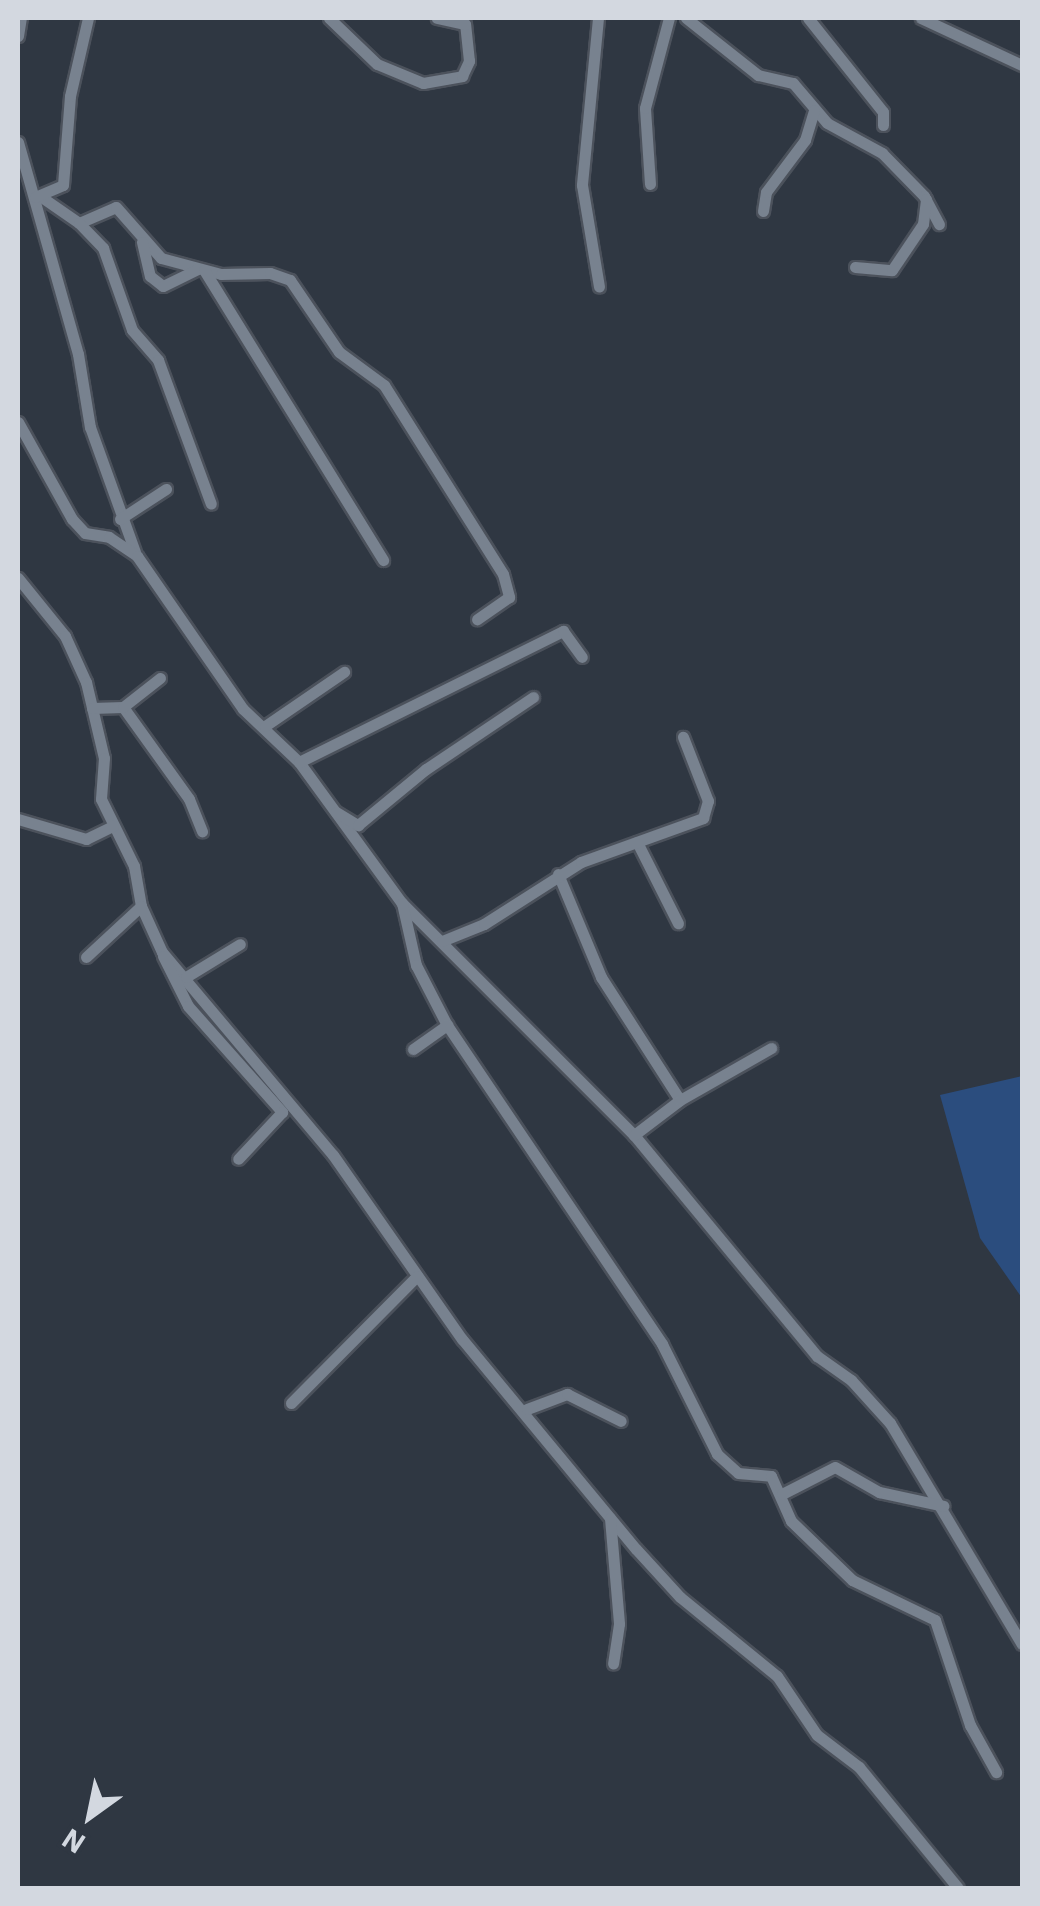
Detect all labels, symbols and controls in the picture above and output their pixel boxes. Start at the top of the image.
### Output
north arrow [40,1766,140,1866]
text: N [55,1821,92,1863]

